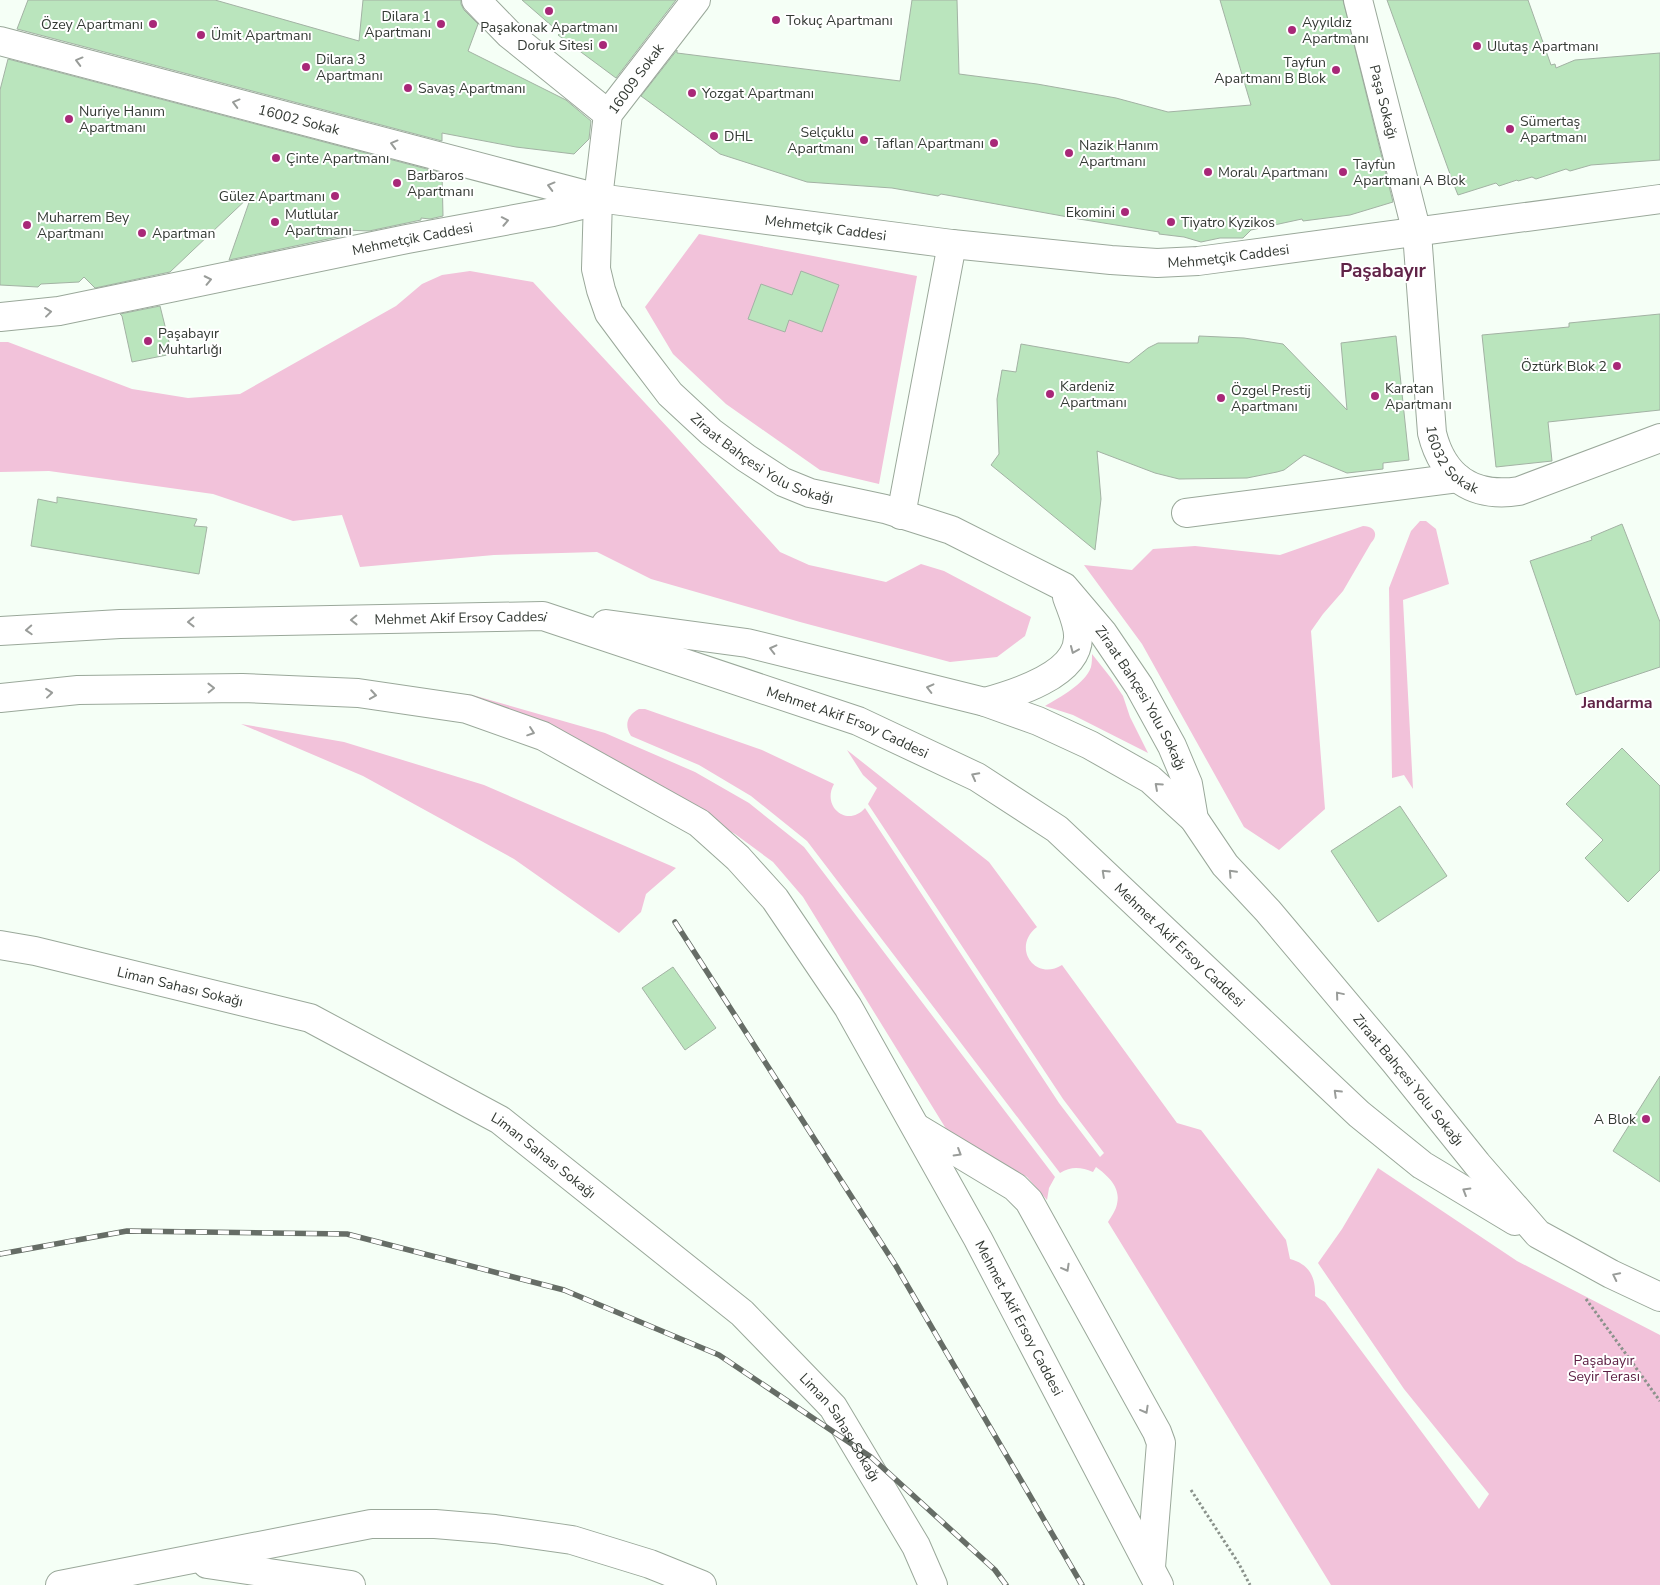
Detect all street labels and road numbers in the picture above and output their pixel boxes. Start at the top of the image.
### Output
street label: 16009 Sokak [604,39,669,118]
street label: Paşa Sokağı [1365,63,1402,141]
street label: 16002 Sokak [256,100,343,140]
street label: Mehmetçik Caddesi [764,210,888,245]
street label: Mehmetçik Caddesi [350,218,474,260]
street label: Mehmetçik Caddesi [1167,239,1290,272]
street label: Ziraat Bahçesi Yolu Sokağı [687,408,835,507]
street label: 16032 Sokak [1422,425,1482,498]
street label: Mehmet Akif Ersoy Caddesi [374,606,550,629]
street label: Ziraat Bahçesi Yolu Sokağı [1091,621,1191,773]
street label: Mehmet Akif Ersoy Caddesi [764,682,932,762]
street label: Mehmet Akif Ersoy Caddesi [1110,879,1249,1011]
street label: Liman Sahası Sokağı [115,962,245,1011]
street label: Ziraat Bahçesi Yolu Sokağı [1349,1010,1468,1150]
street label: Liman Sahası Sokağı [488,1107,600,1202]
street label: Mehmet Akif Ersoy Caddesi [971,1237,1068,1399]
street label: Liman Sahası Sokağı [795,1369,885,1485]

